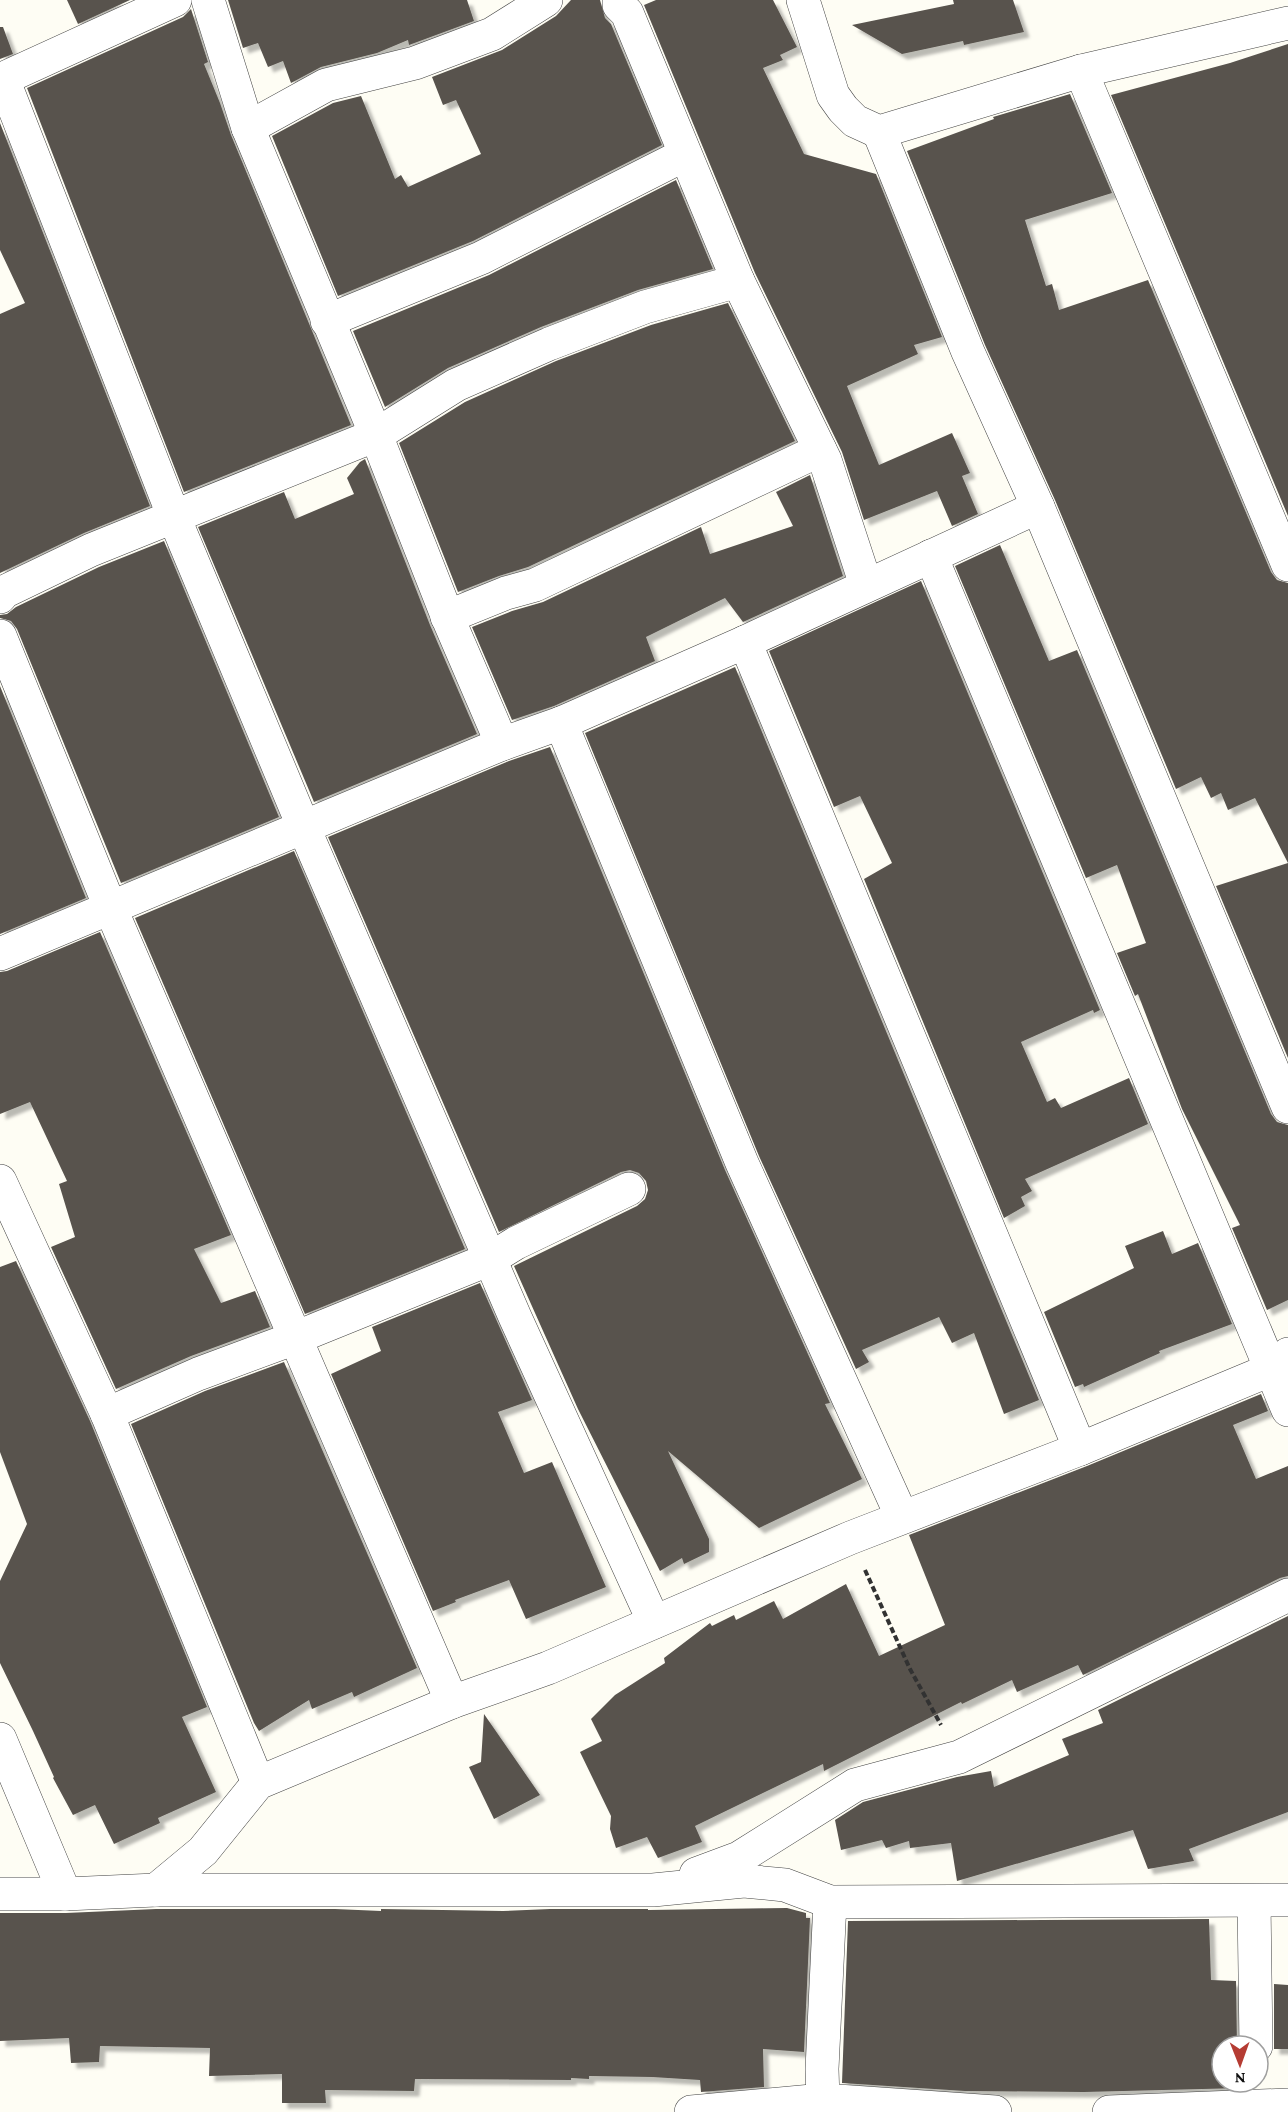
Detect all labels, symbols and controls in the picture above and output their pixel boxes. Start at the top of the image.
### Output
north arrow [1210,2034,1270,2094]
text: N [1235,2070,1246,2087]

